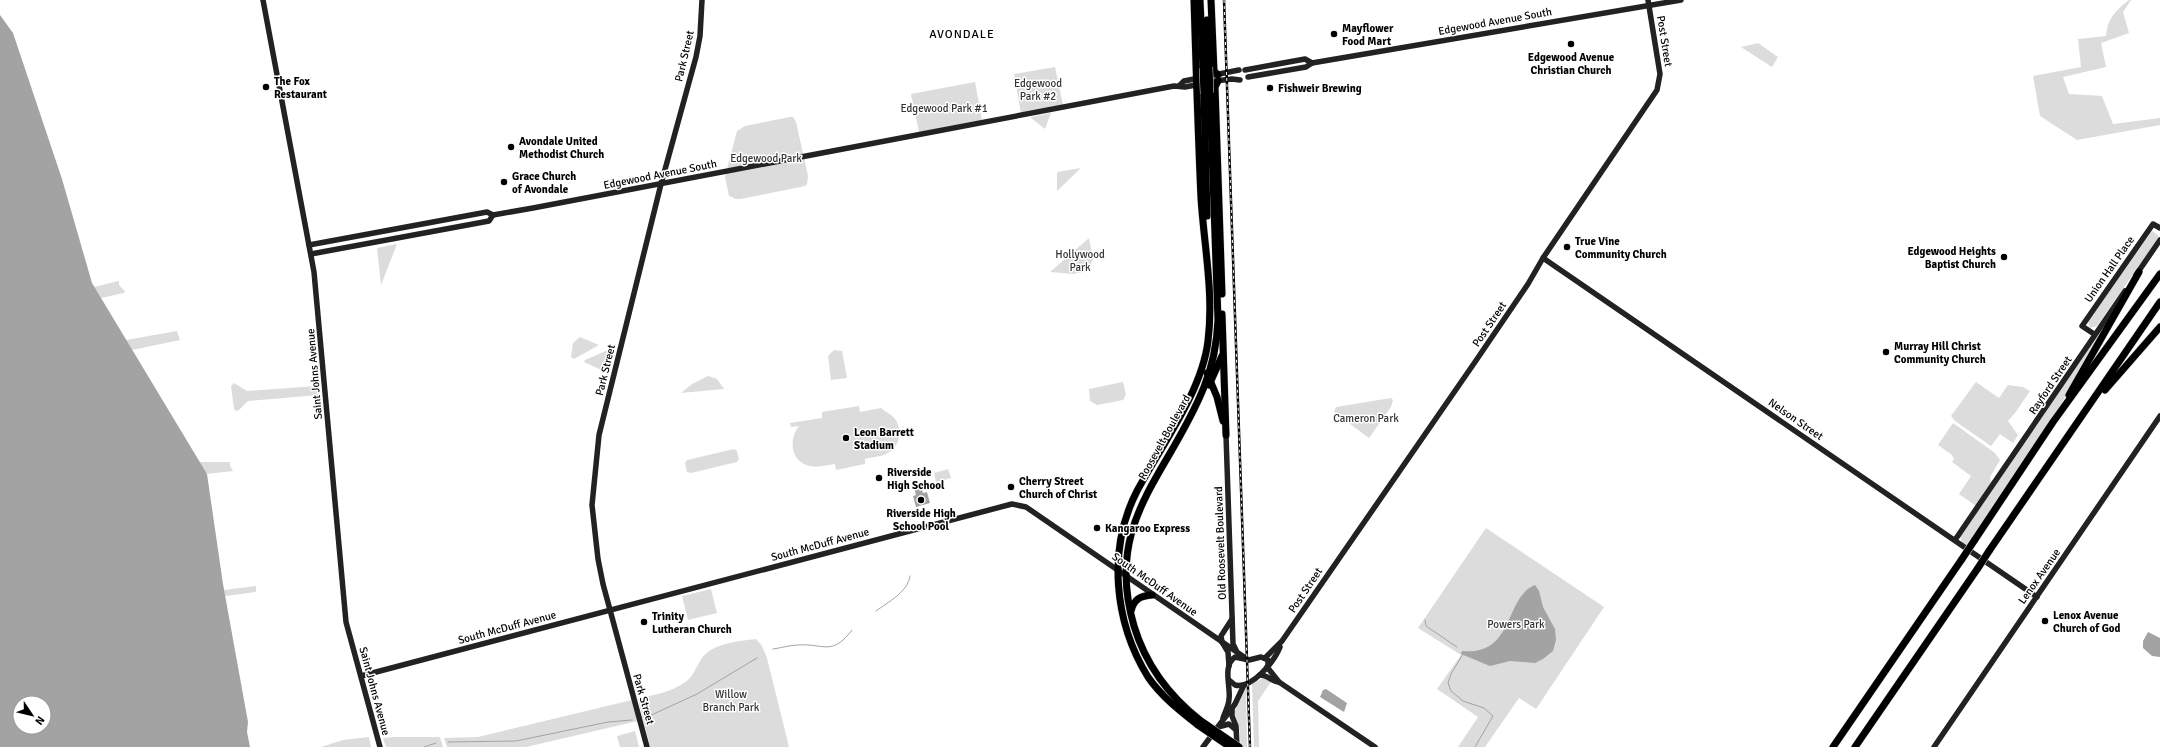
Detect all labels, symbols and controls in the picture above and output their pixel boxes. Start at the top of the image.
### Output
street label: Edgewood Avenue South [1437,5,1553,38]
street label: Post Street [1654,15,1675,68]
place label: Mayflower Food Mart [1342,22,1394,48]
district label: AVONDALE [929,27,995,42]
street label: Park Street [672,29,697,83]
marker: Mayflower Food Mart [1329,29,1339,39]
marker: Edgewood Avenue Christian Church [1566,39,1576,49]
place label: Edgewood Avenue Christian Church [1528,51,1615,77]
place label: The Fox Restaurant [274,75,327,101]
park label: Edgewood Park #2 [1014,77,1062,103]
marker: The Fox Restaurant [261,82,271,92]
place label: Fishweir Brewing [1278,82,1362,95]
marker: Fishweir Brewing [1265,83,1275,93]
park label: Edgewood Park #1 [900,102,988,115]
place label: Avondale United Methodist Church [519,135,604,161]
marker: Avondale United Methodist Church [506,142,516,152]
park label: Edgewood Park [730,152,802,165]
street label: Edgewood Avenue South [602,157,718,192]
place label: Grace Church of Avondale [512,170,576,196]
marker: Grace Church of Avondale [499,177,509,187]
street label: Union Hall Place [2082,234,2137,305]
place label: True Vine Community Church [1575,235,1667,261]
marker: True Vine Community Church [1562,242,1572,252]
place label: Edgewood Heights Baptist Church [1907,245,1996,271]
park label: Hollywood Park [1055,248,1105,274]
marker: Edgewood Heights Baptist Church [1999,252,2009,262]
street label: Post Street [1470,299,1509,349]
street label: Saint Johns Avenue [304,328,325,420]
place label: Murray Hill Christ Community Church [1894,340,1986,366]
street label: Park Street [593,343,618,397]
marker: Murray Hill Christ Community Church [1881,347,1891,357]
street label: Rayford Street [2026,354,2075,417]
street label: Roosevelt Boulevard [1136,392,1193,482]
street label: Nelson Street [1766,396,1826,443]
park label: Cameron Park [1333,412,1399,425]
place label: Leon Barrett Stadium [854,426,914,452]
marker: Leon Barrett Stadium [841,433,851,443]
place label: Riverside High School [887,466,945,492]
marker: Riverside High School [874,473,884,483]
place label: Cherry Street Church of Christ [1019,475,1097,501]
marker: Cherry Street Church of Christ [1006,482,1016,492]
street label: Old Roosevelt Boulevard [1212,486,1229,600]
marker: Riverside High School Pool [916,495,926,505]
place label: Riverside High School Pool [886,507,956,533]
place label: Kangaroo Express [1105,522,1190,535]
marker: Kangaroo Express [1092,523,1102,533]
street label: South McDuff Avenue [770,525,871,564]
street label: Lenox Avenue [2016,546,2063,606]
street label: South McDuff Avenue [1110,550,1200,619]
street label: Post Street [1286,565,1325,615]
street label: South McDuff Avenue [457,608,558,647]
place label: Lenox Avenue Church of God [2053,609,2121,635]
place label: Trinity Lutheran Church [652,610,732,636]
marker: Lenox Avenue Church of God [2040,616,2050,626]
marker: Trinity Lutheran Church [639,617,649,627]
park label: Powers Park [1487,618,1545,631]
street label: Saint Johns Avenue [356,645,393,737]
street label: Park Street [630,672,657,726]
park label: Willow Branch Park [703,688,760,714]
north arrow [12,695,52,735]
text: N [32,714,47,727]

